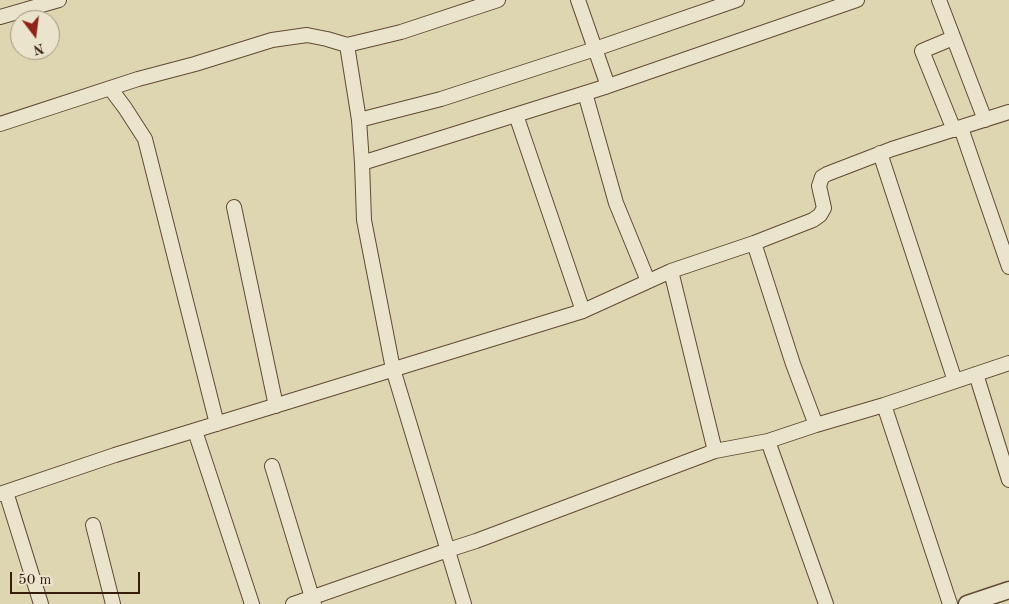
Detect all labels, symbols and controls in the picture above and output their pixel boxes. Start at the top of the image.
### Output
north arrow [10,10,60,60]
text: N [32,40,46,57]
scale bar [12,562,142,594]
text: 50 m [18,573,52,588]

